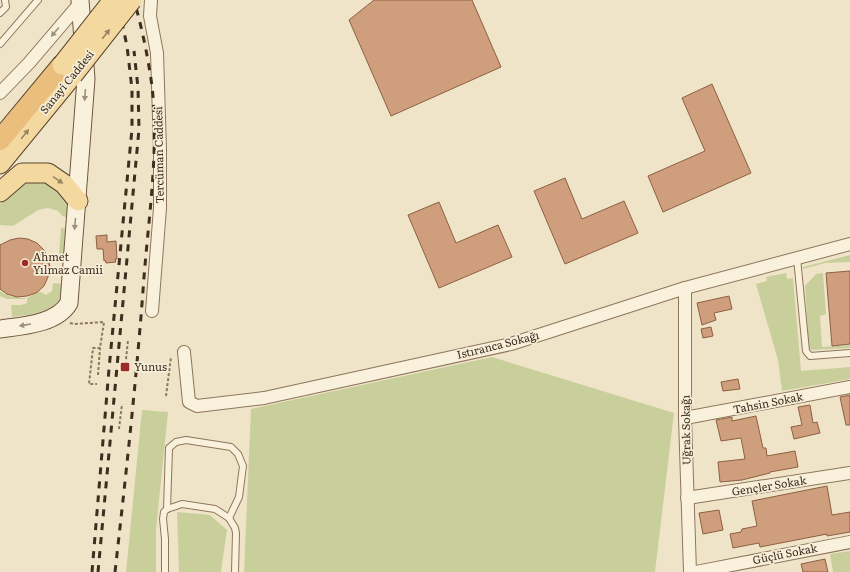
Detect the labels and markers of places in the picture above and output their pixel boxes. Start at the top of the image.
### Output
place label: Ahmet Yılmaz Camii [33,248,103,277]
marker: Ahmet Yılmaz Camii [20,258,30,268]
place label: Yunus [134,358,167,374]
marker: Yunus [119,361,131,373]

